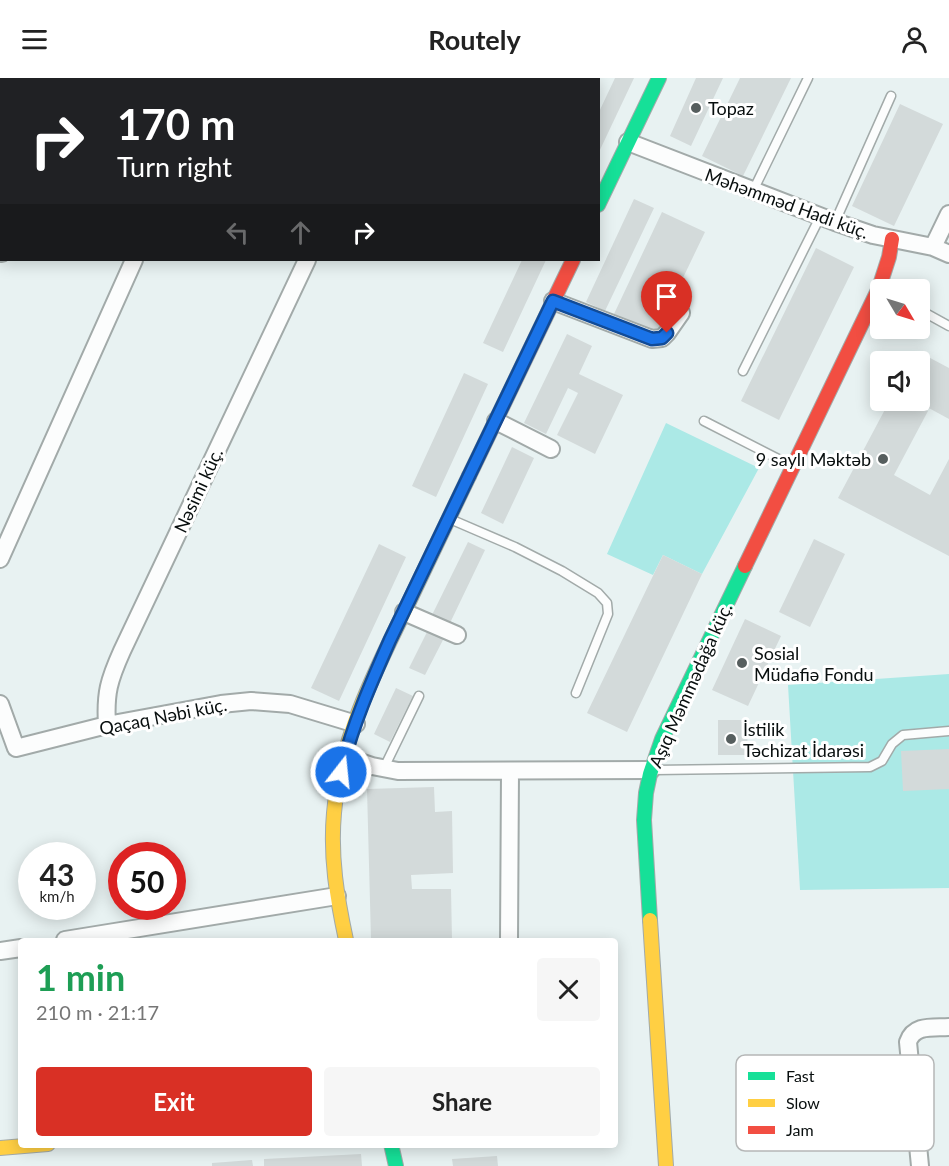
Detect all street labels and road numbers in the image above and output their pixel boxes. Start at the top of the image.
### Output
street label: Məhəmməd Hadi küç. [702,163,872,243]
street label: Nəsimi küç. [169,444,227,536]
street label: Aşıq Məmmədağa küç. [644,599,736,771]
street label: Qaçaq Nəbi küç. [97,693,229,739]

